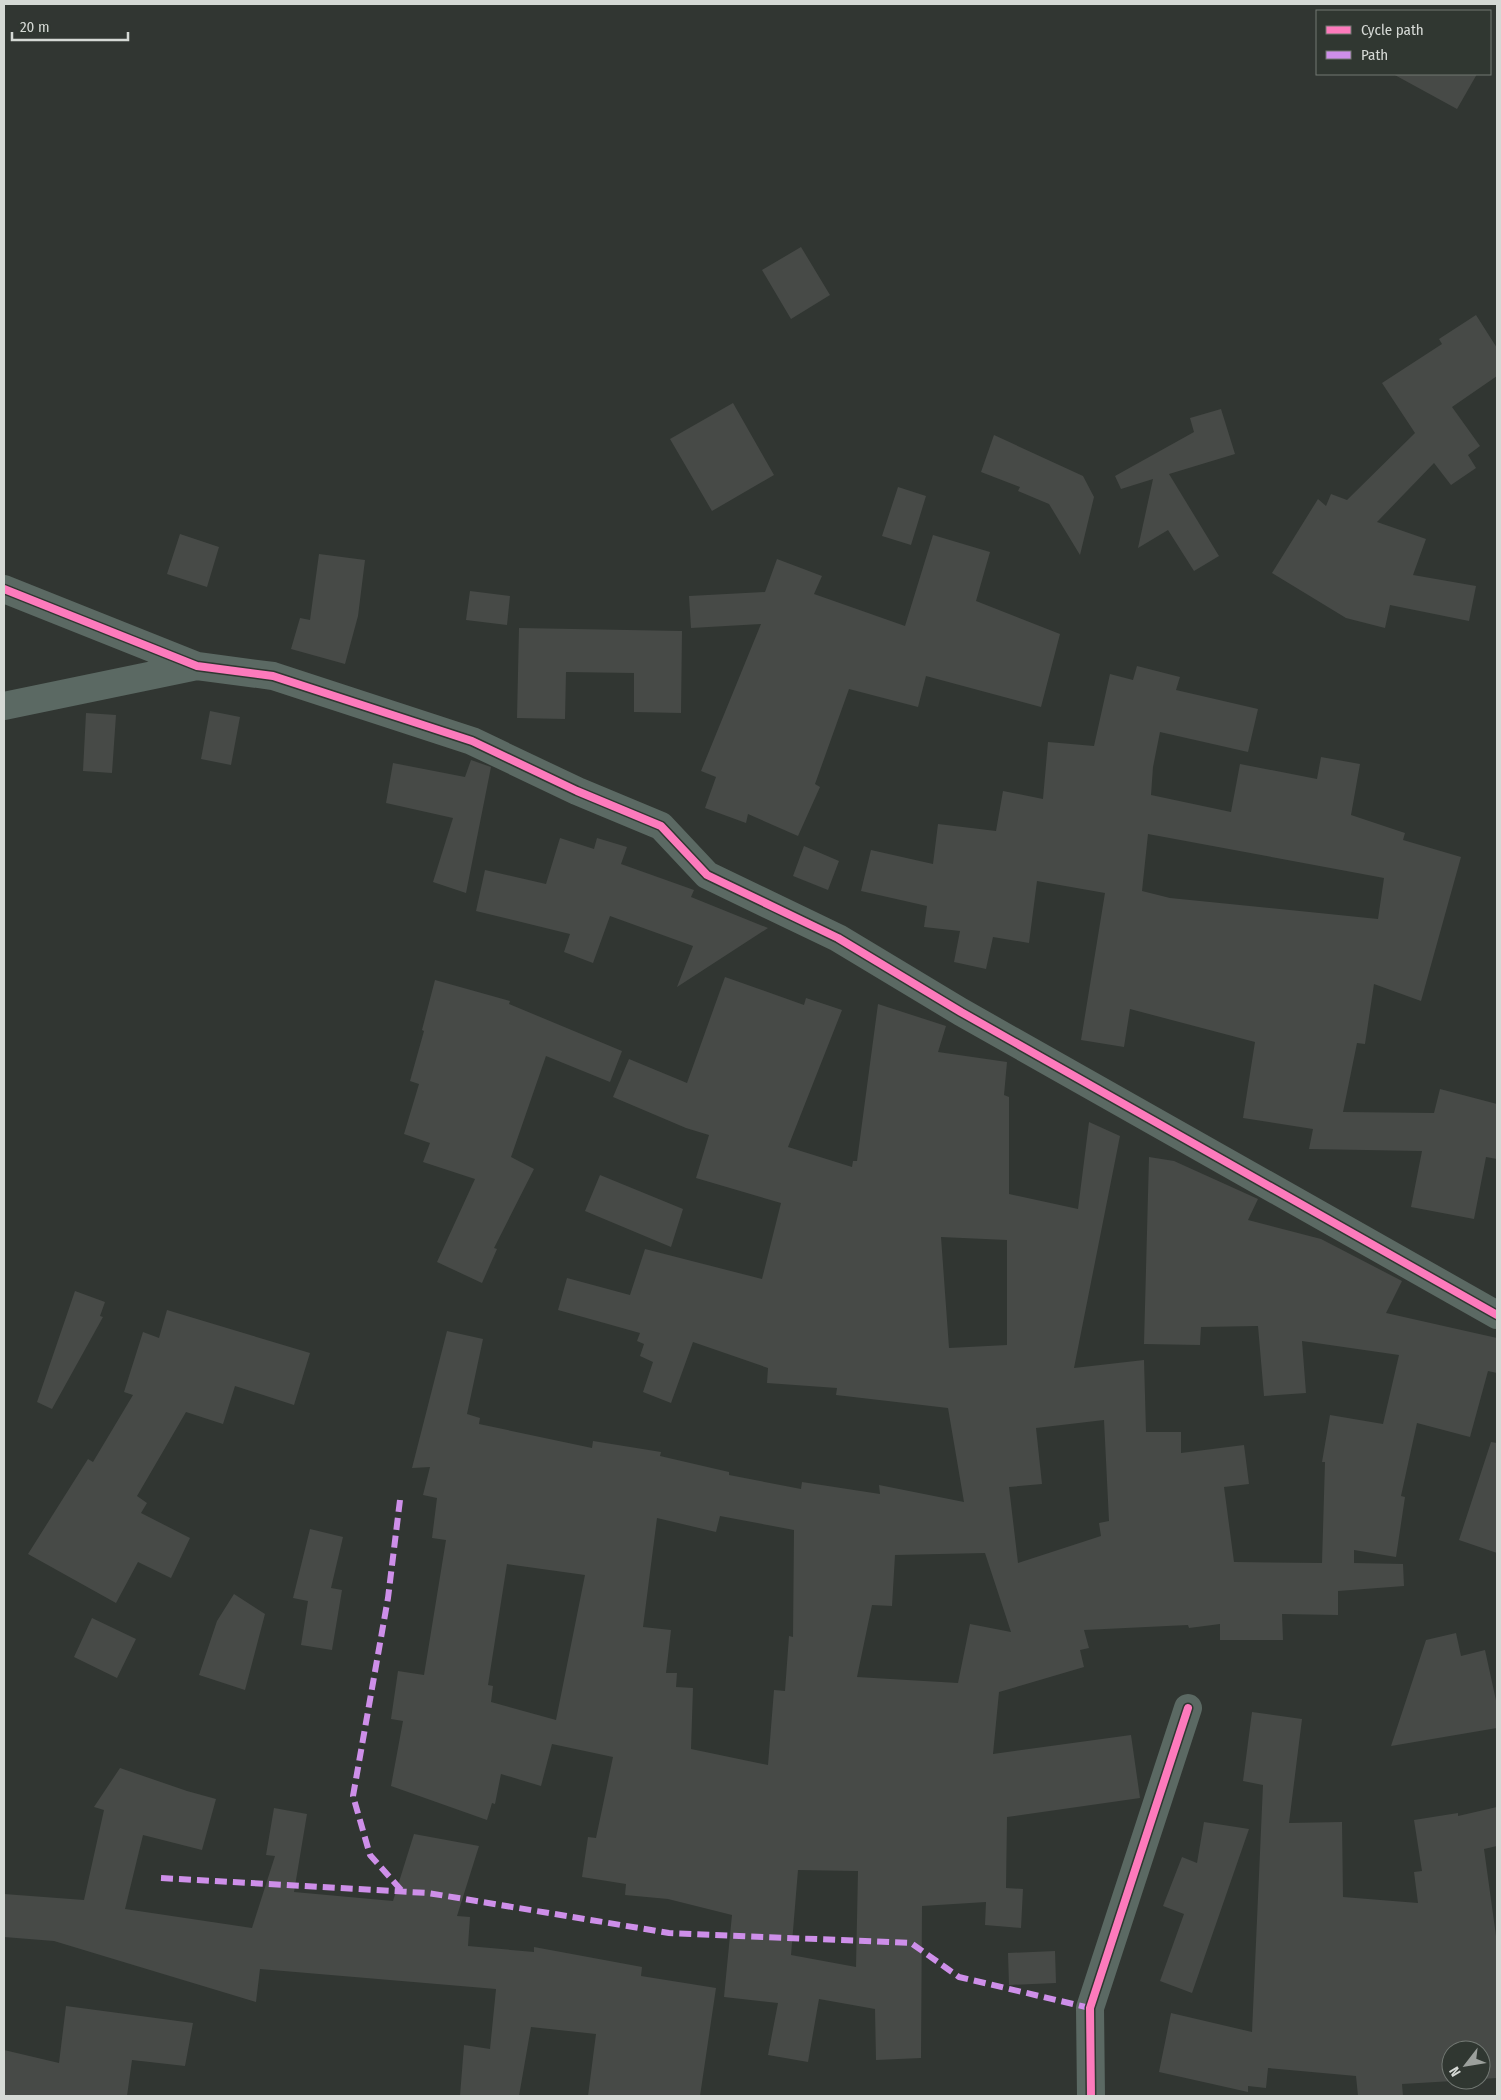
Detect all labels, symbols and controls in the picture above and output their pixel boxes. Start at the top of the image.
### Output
scale bar [12,10,129,42]
legend [1316,10,1491,75]
text: 20 m [20,18,50,36]
text: Cycle path [1361,21,1424,39]
text: Path [1361,46,1388,64]
north arrow [1441,2040,1491,2090]
text: N [1446,2063,1465,2079]

